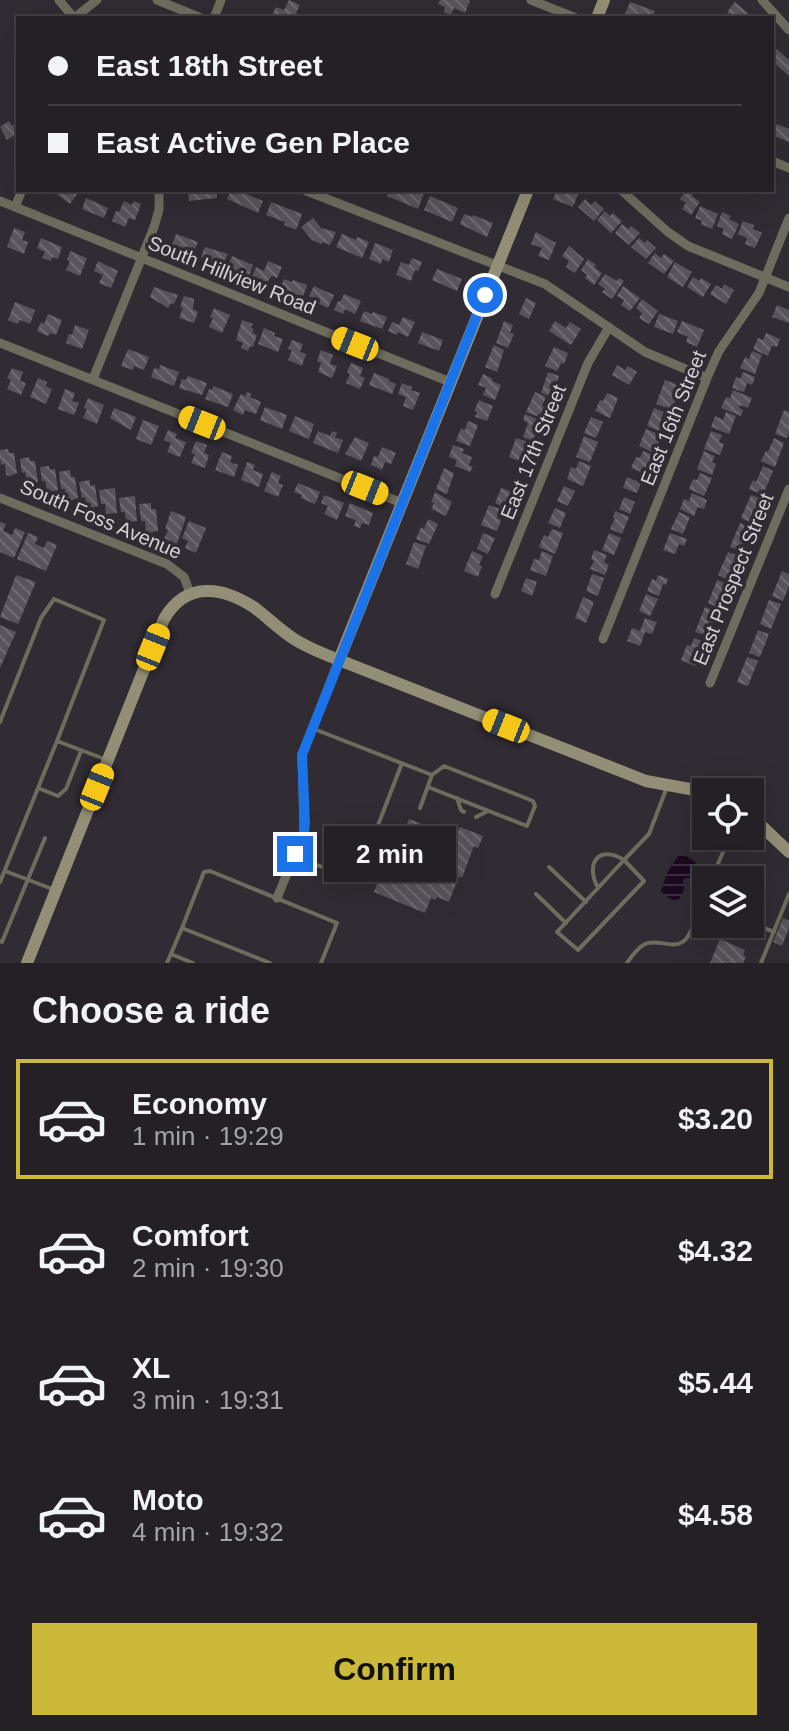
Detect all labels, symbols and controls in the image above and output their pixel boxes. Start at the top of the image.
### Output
text: East 18th Street [96,49,323,82]
text: East Active Gen Place [96,126,410,159]
street label: South Hillview Road [145,231,319,319]
route start [467,277,503,313]
car [328,324,382,364]
street label: East 16th Street [636,347,710,489]
street label: East 17th Street [496,381,570,523]
car [175,403,229,443]
car [338,468,392,508]
street label: South Foss Avenue [17,475,185,563]
street label: East Prospect Street [688,489,778,668]
car [133,620,173,674]
car [479,706,533,746]
car [77,760,117,814]
map controls [692,778,764,938]
button: locate [692,778,764,850]
callout: 2 min [323,826,455,882]
route end [277,836,313,872]
text: 2 min [356,839,424,869]
button: layers [692,866,764,938]
text: Choose a ride [32,990,270,1031]
icon: car [36,1083,108,1155]
text: Economy [132,1087,267,1120]
text: $3.20 [678,1102,753,1135]
text: 1 min · 19:29 [132,1121,284,1151]
icon: car [36,1215,108,1287]
text: Comfort [132,1219,249,1252]
text: $4.32 [678,1234,753,1267]
text: 2 min · 19:30 [132,1253,284,1283]
icon: car [36,1347,108,1419]
text: XL [132,1351,170,1384]
text: $5.44 [678,1366,753,1399]
text: 3 min · 19:31 [132,1385,284,1415]
icon: car [36,1479,108,1551]
text: Moto [132,1483,204,1516]
text: $4.58 [678,1498,753,1531]
text: 4 min · 19:32 [132,1517,284,1547]
button: Confirm [32,1623,757,1715]

